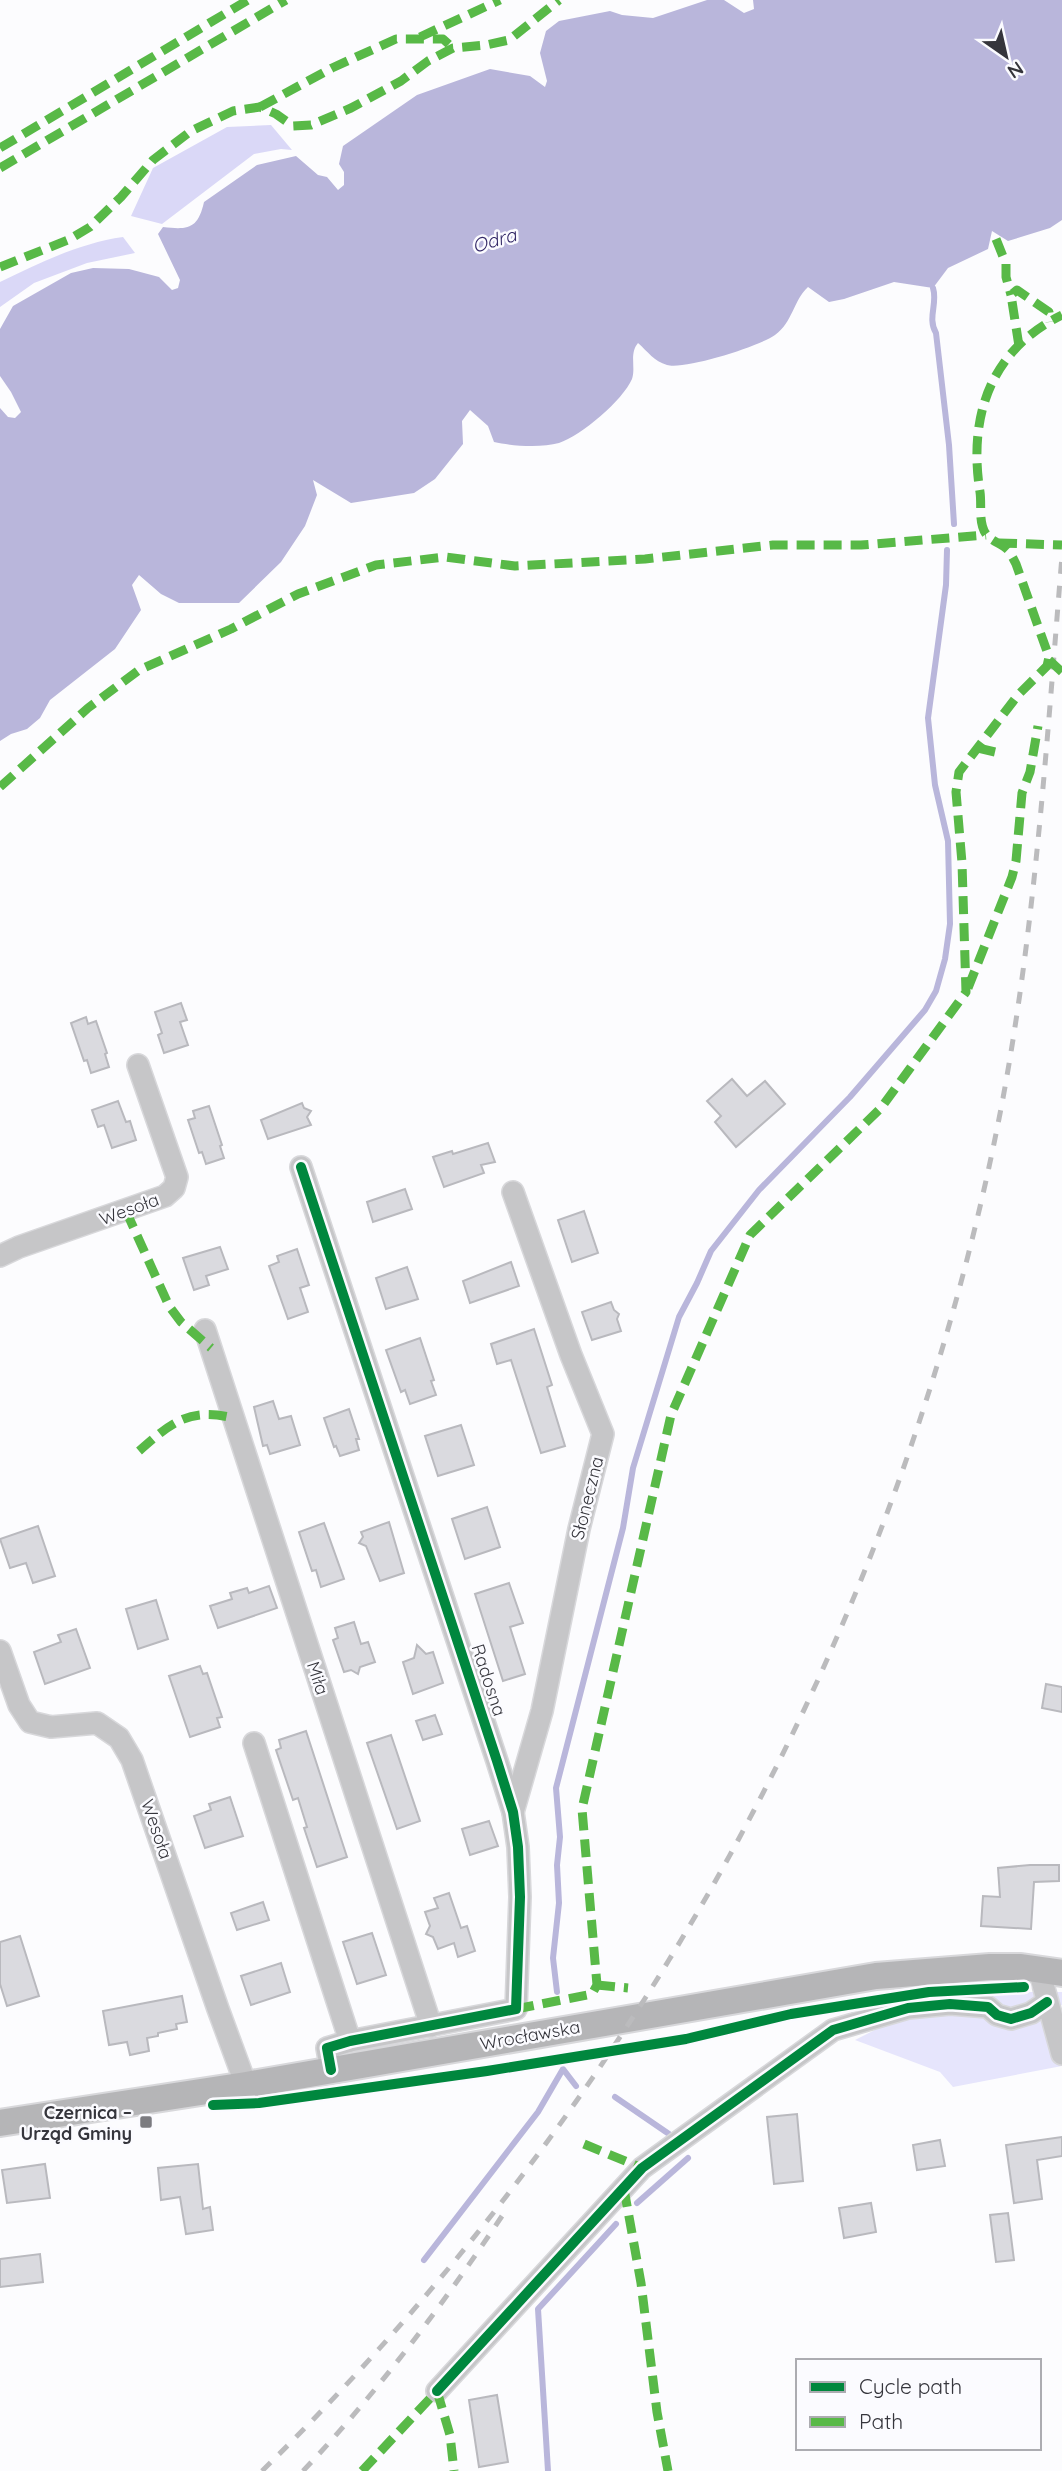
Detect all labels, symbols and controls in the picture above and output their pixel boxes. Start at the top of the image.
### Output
north arrow [971,21,1041,91]
text: N [1003,56,1028,84]
water label: Odra [469,222,520,258]
street label: Wesoła [96,1188,162,1230]
street label: Słoneczna [566,1454,608,1542]
street label: Radosna [467,1641,511,1719]
street label: Miła [302,1658,334,1698]
street label: Wesoła [136,1796,178,1862]
street label: Wrocławska [478,2015,582,2055]
place label: Czernica – Urząd Gminy [21,2101,132,2145]
marker: Czernica – Urząd Gminy [138,2114,154,2130]
legend [796,2359,1041,2450]
text: Cycle path [859,2373,962,2399]
text: Path [859,2408,903,2434]

